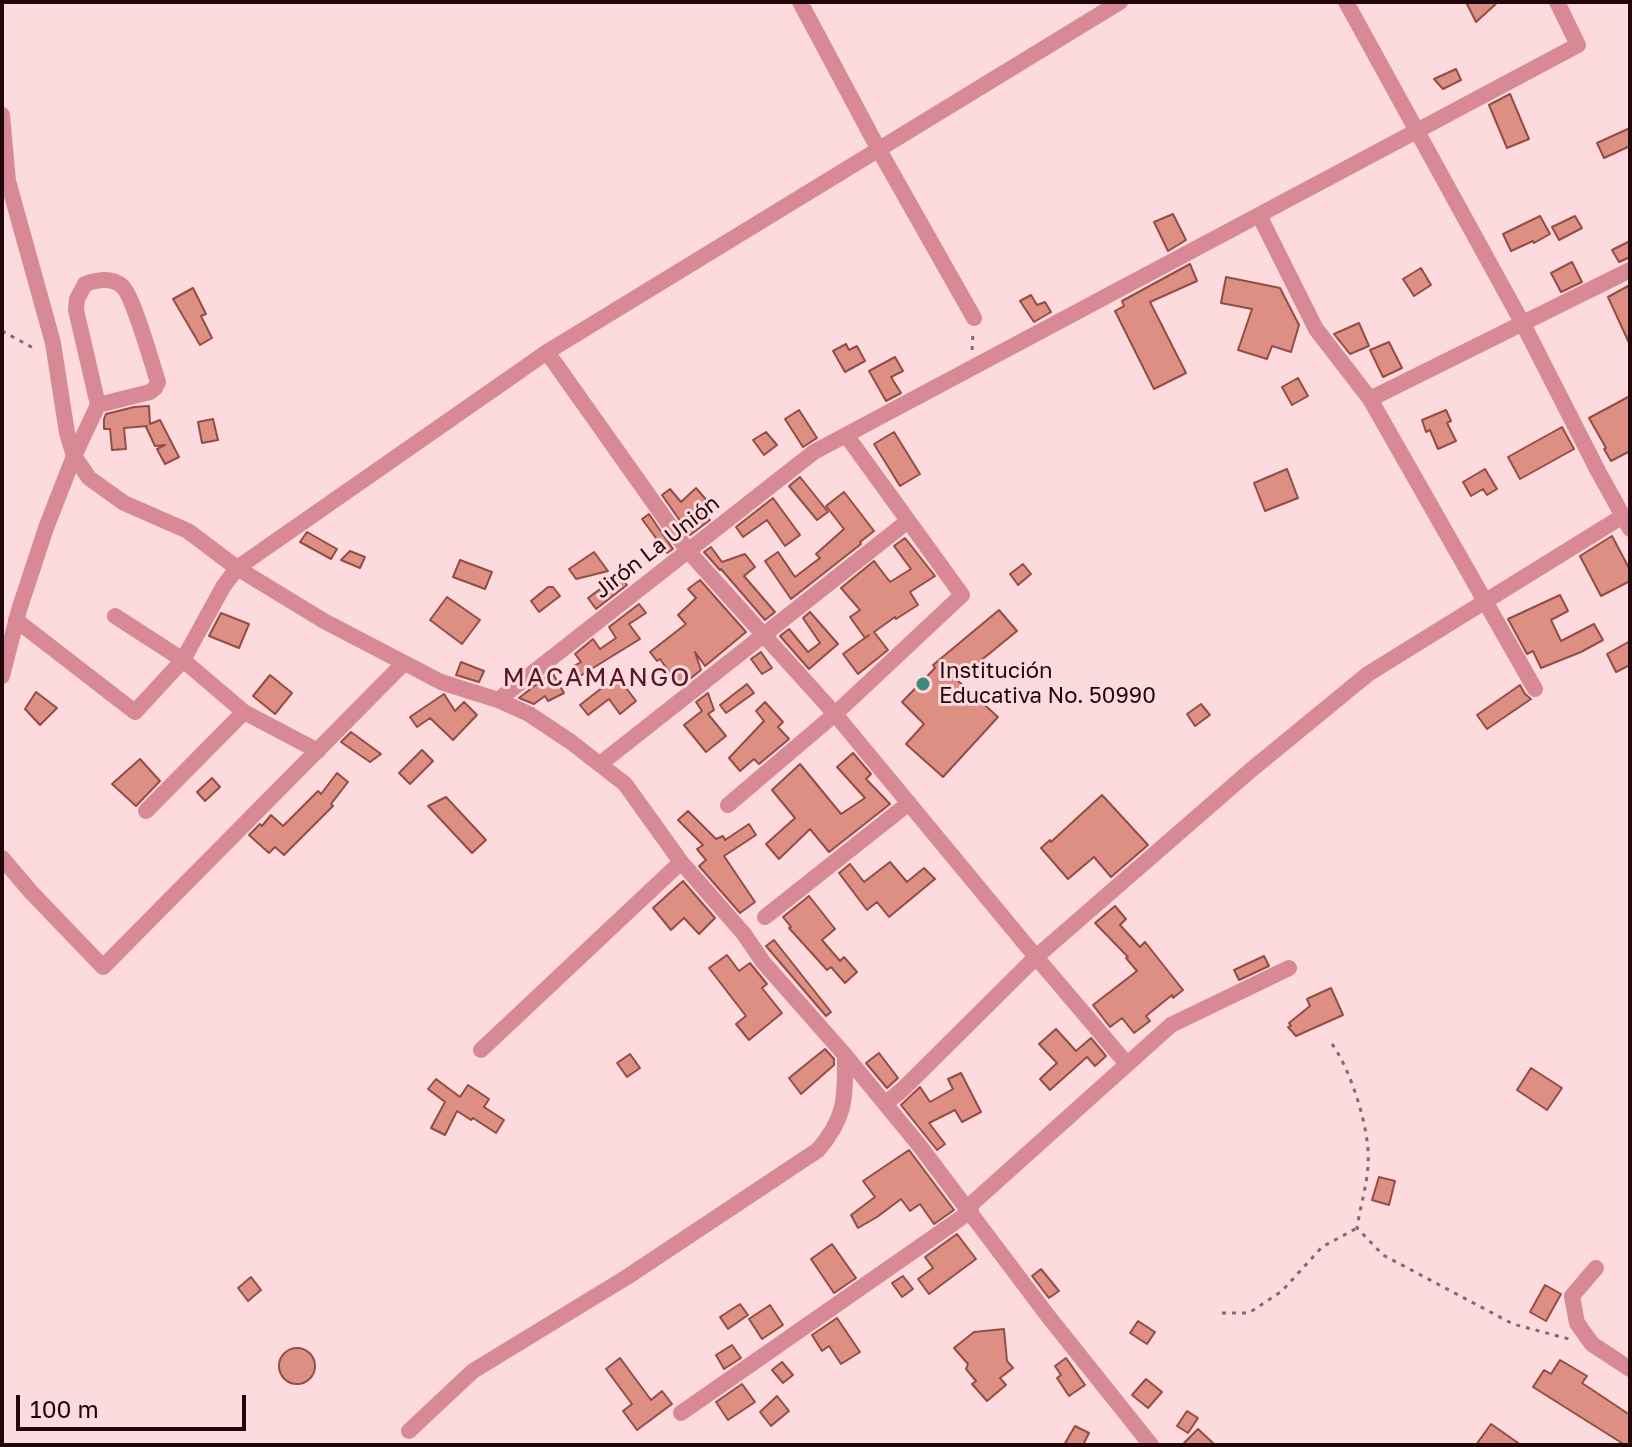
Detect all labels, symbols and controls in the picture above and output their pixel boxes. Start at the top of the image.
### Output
street label: Jirón La Unión [589,490,725,604]
place label: Institución Educativa No. 50990 [939,658,1156,710]
district label: MACAMANGO [503,662,691,694]
marker: Institución Educativa No. 50990 [914,675,932,693]
scale bar [20,1379,250,1429]
text: 100 m [30,1394,99,1423]

